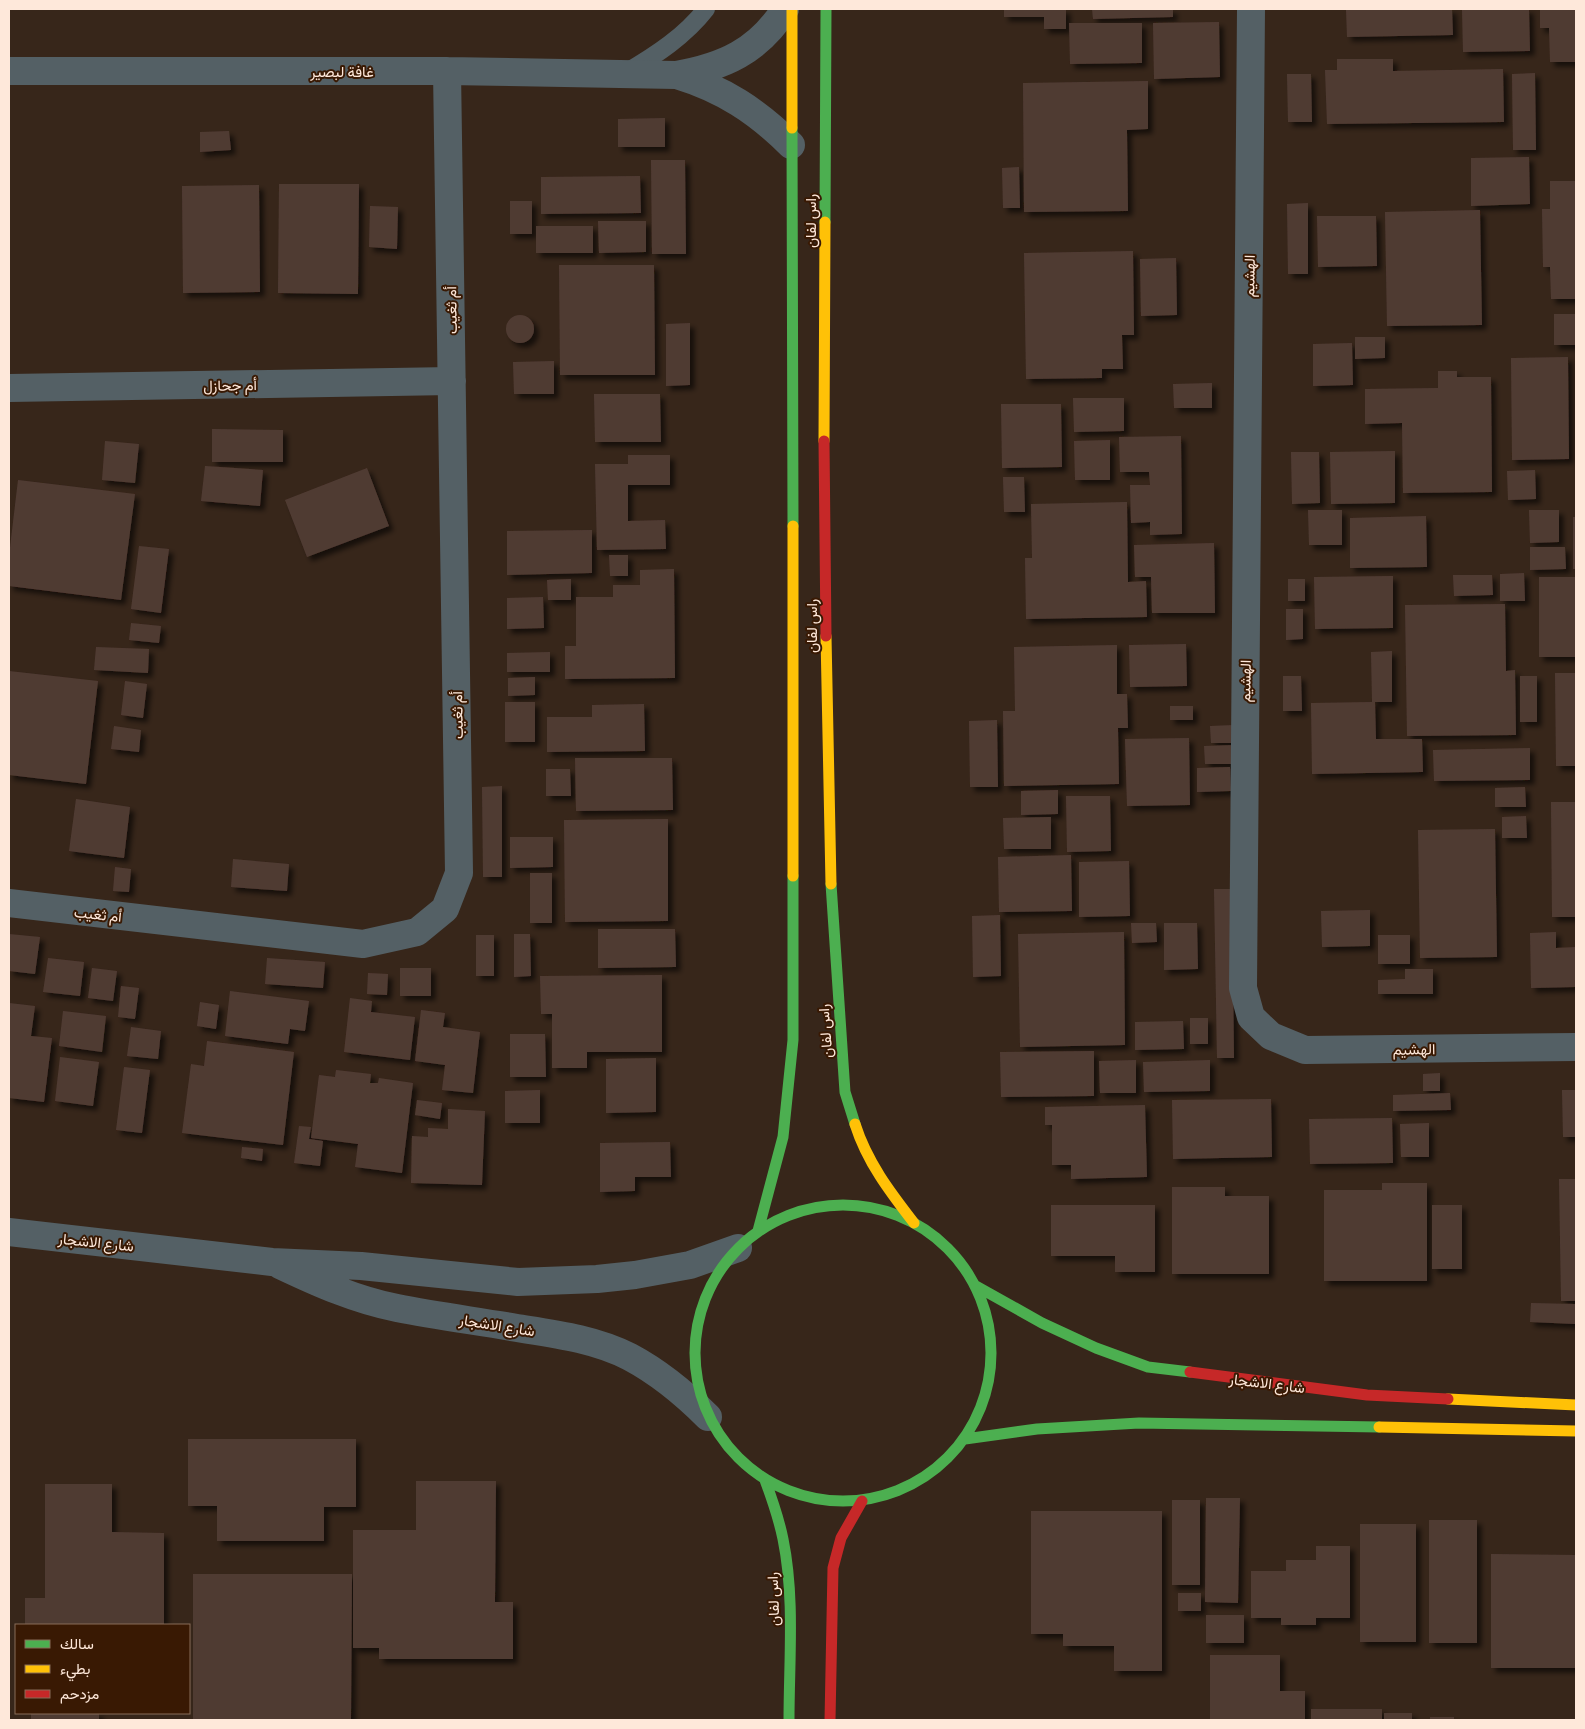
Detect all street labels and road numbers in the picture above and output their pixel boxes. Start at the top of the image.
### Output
street label: غافة لبصير [309,61,374,82]
street label: راس لفان [800,194,821,248]
street label: الهشيم [1238,254,1260,298]
street label: أم ثغيب [440,285,462,334]
street label: أم جحازل [203,374,258,396]
street label: راس لفان [801,599,822,653]
street label: الهشيم [1234,659,1256,703]
street label: أم ثغيب [446,690,468,739]
street label: أم ثغيب [73,901,123,927]
street label: راس لفان [813,1003,837,1059]
street label: الهشيم [1392,1038,1436,1060]
street label: شارع الاشجار [56,1227,135,1257]
street label: شارع الاشجار [457,1309,536,1342]
street label: شارع الاشجار [1227,1368,1306,1399]
street label: راس لفان [762,1572,784,1626]

